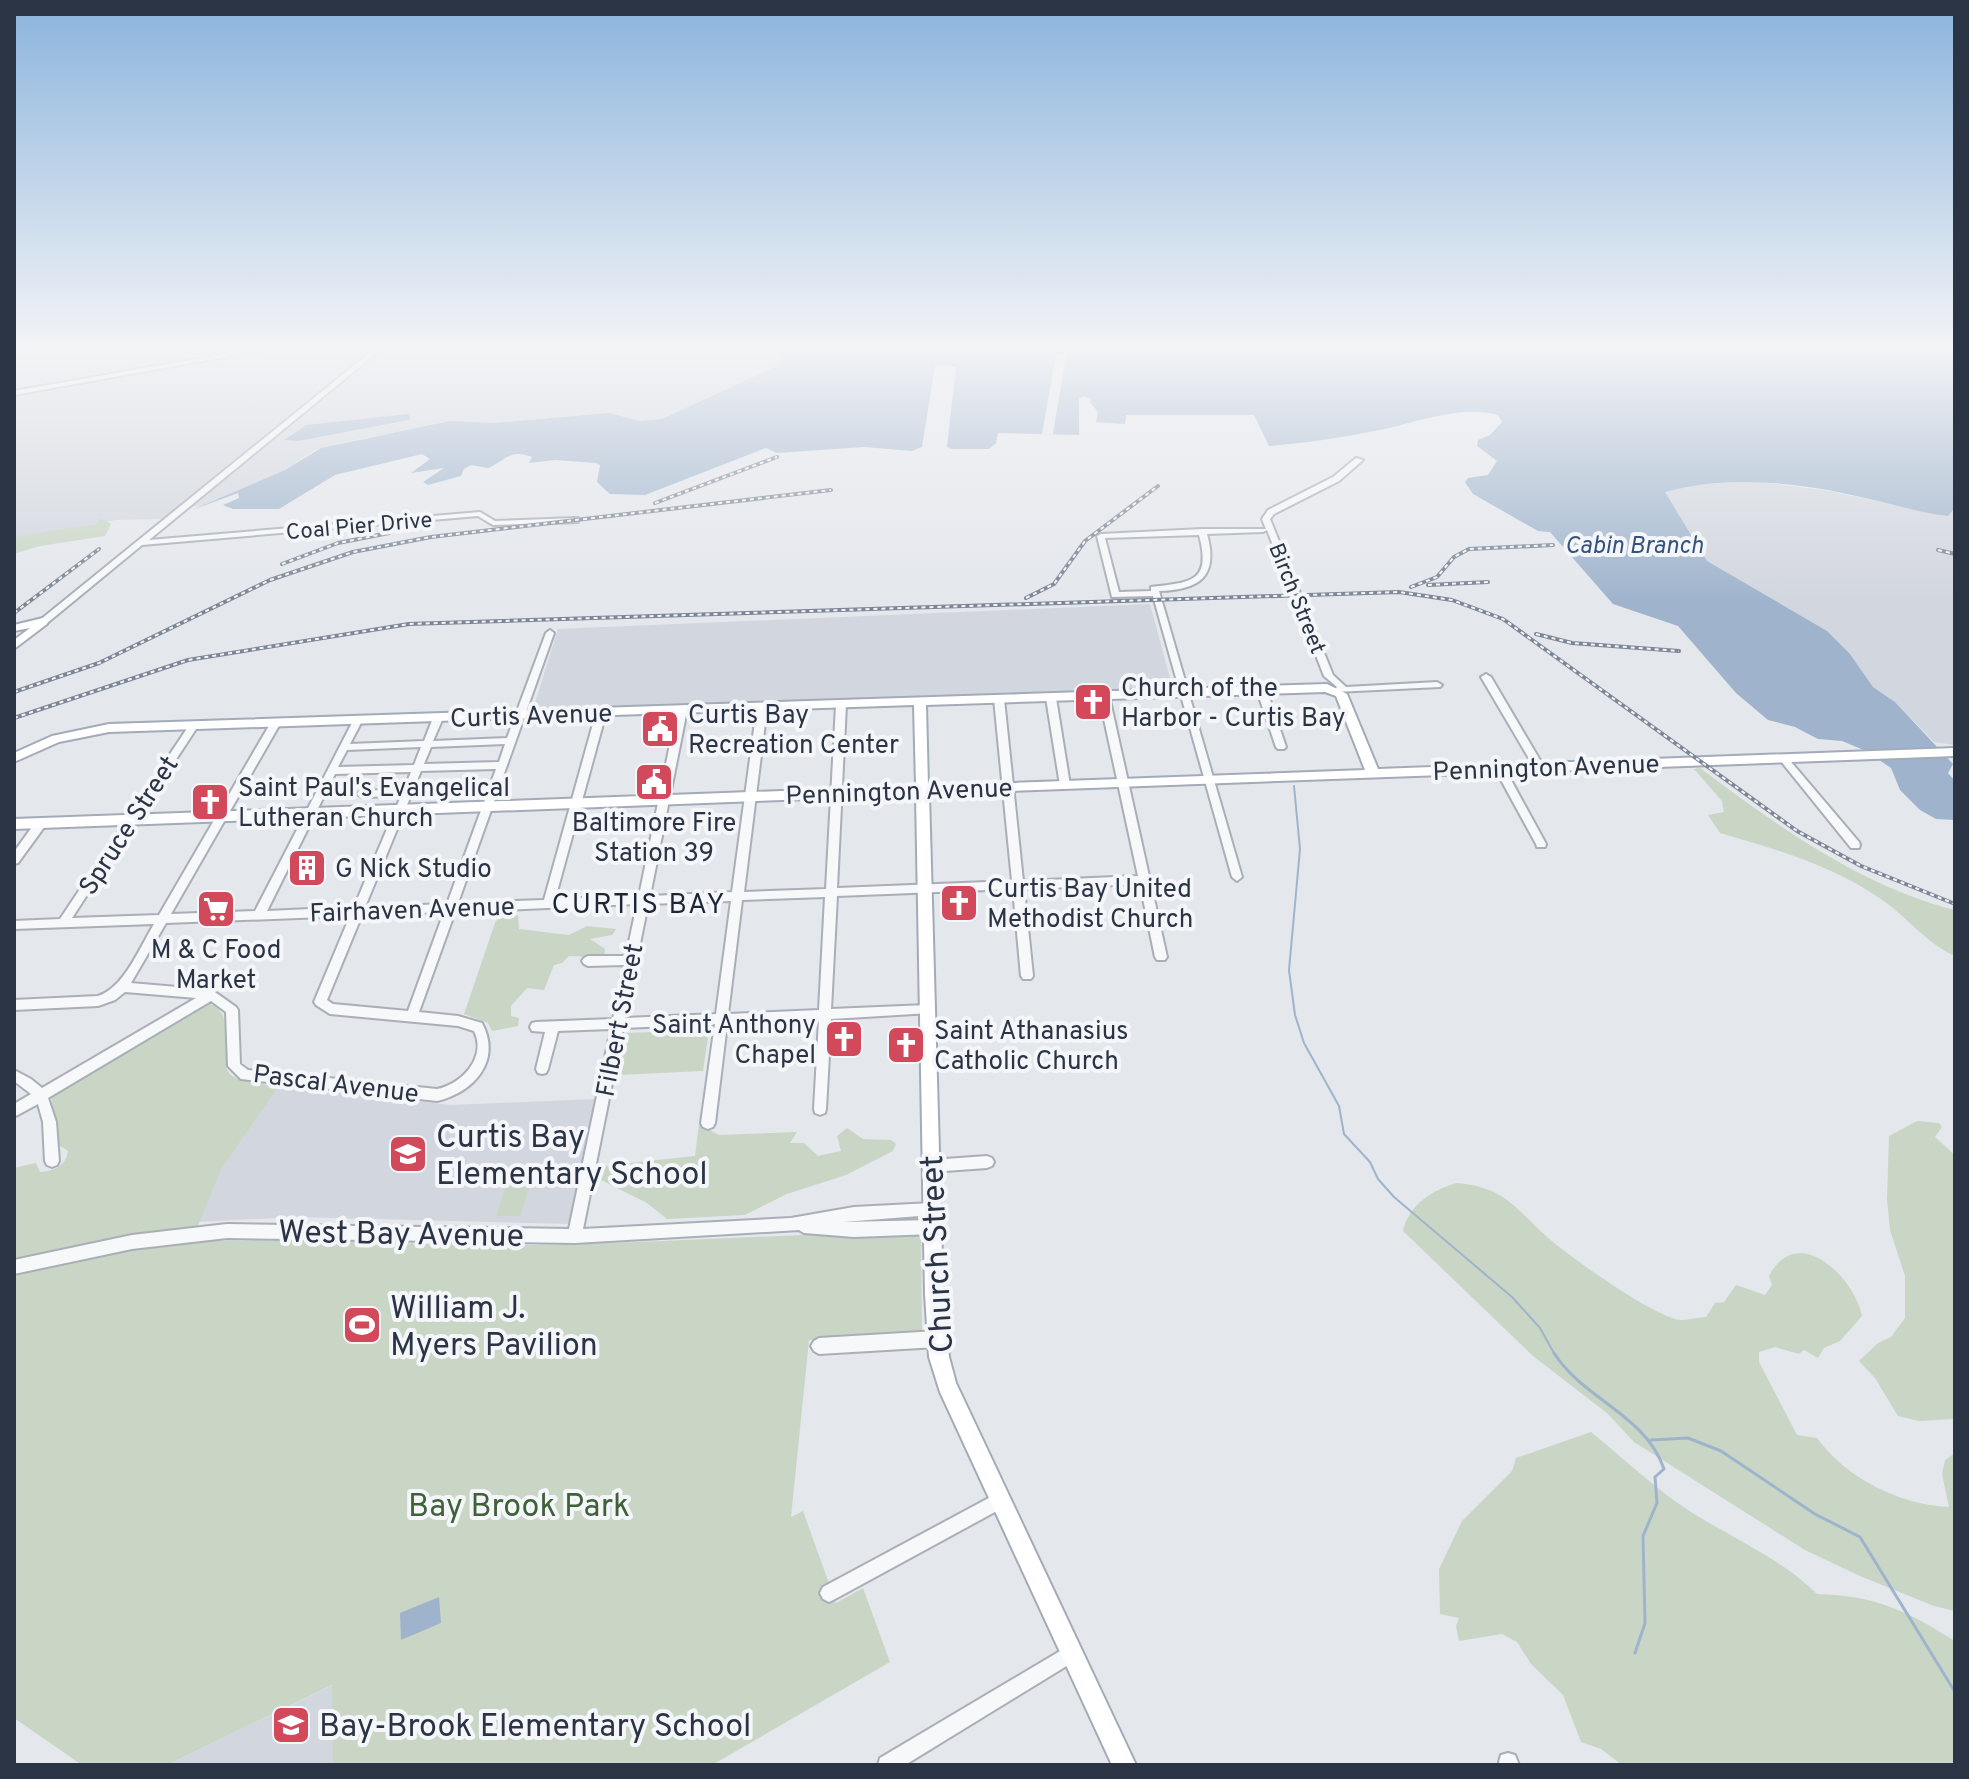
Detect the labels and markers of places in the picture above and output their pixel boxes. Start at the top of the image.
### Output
place label: Church of the Harbor - Curtis Bay [1121,673,1346,736]
church icon: Church of the Harbor - Curtis Bay [1072,681,1114,723]
place label: Curtis Bay Recreation Center [688,700,899,763]
public building icon: Curtis Bay Recreation Center [639,708,681,750]
public building icon: Baltimore Fire Station 39 [633,761,675,803]
place label: Saint Paul's Evangelical Lutheran Church [238,773,510,836]
church icon: Saint Paul's Evangelical Lutheran Church [189,781,231,823]
place label: Baltimore Fire Station 39 [572,808,736,871]
building icon: G Nick Studio [286,847,328,889]
place label: G Nick Studio [335,854,492,887]
place label: Curtis Bay United Methodist Church [987,874,1193,937]
church icon: Curtis Bay United Methodist Church [938,882,980,924]
supermarket icon: M & C Food Market [195,888,237,930]
place label: M & C Food Market [151,935,281,998]
place label: Saint Anthony Chapel [652,1010,816,1073]
place label: Saint Athanasius Catholic Church [934,1016,1128,1079]
church icon: Saint Anthony Chapel [823,1018,865,1060]
church icon: Saint Athanasius Catholic Church [885,1024,927,1066]
place label: Curtis Bay Elementary School [436,1119,708,1196]
school or university icon: Curtis Bay Elementary School [387,1133,429,1175]
place label: William J. Myers Pavilion [390,1290,598,1367]
sports icon: William J. Myers Pavilion [341,1304,383,1346]
school or university icon: Bay-Brook Elementary School [270,1704,312,1746]
place label: Bay-Brook Elementary School [319,1708,751,1748]

